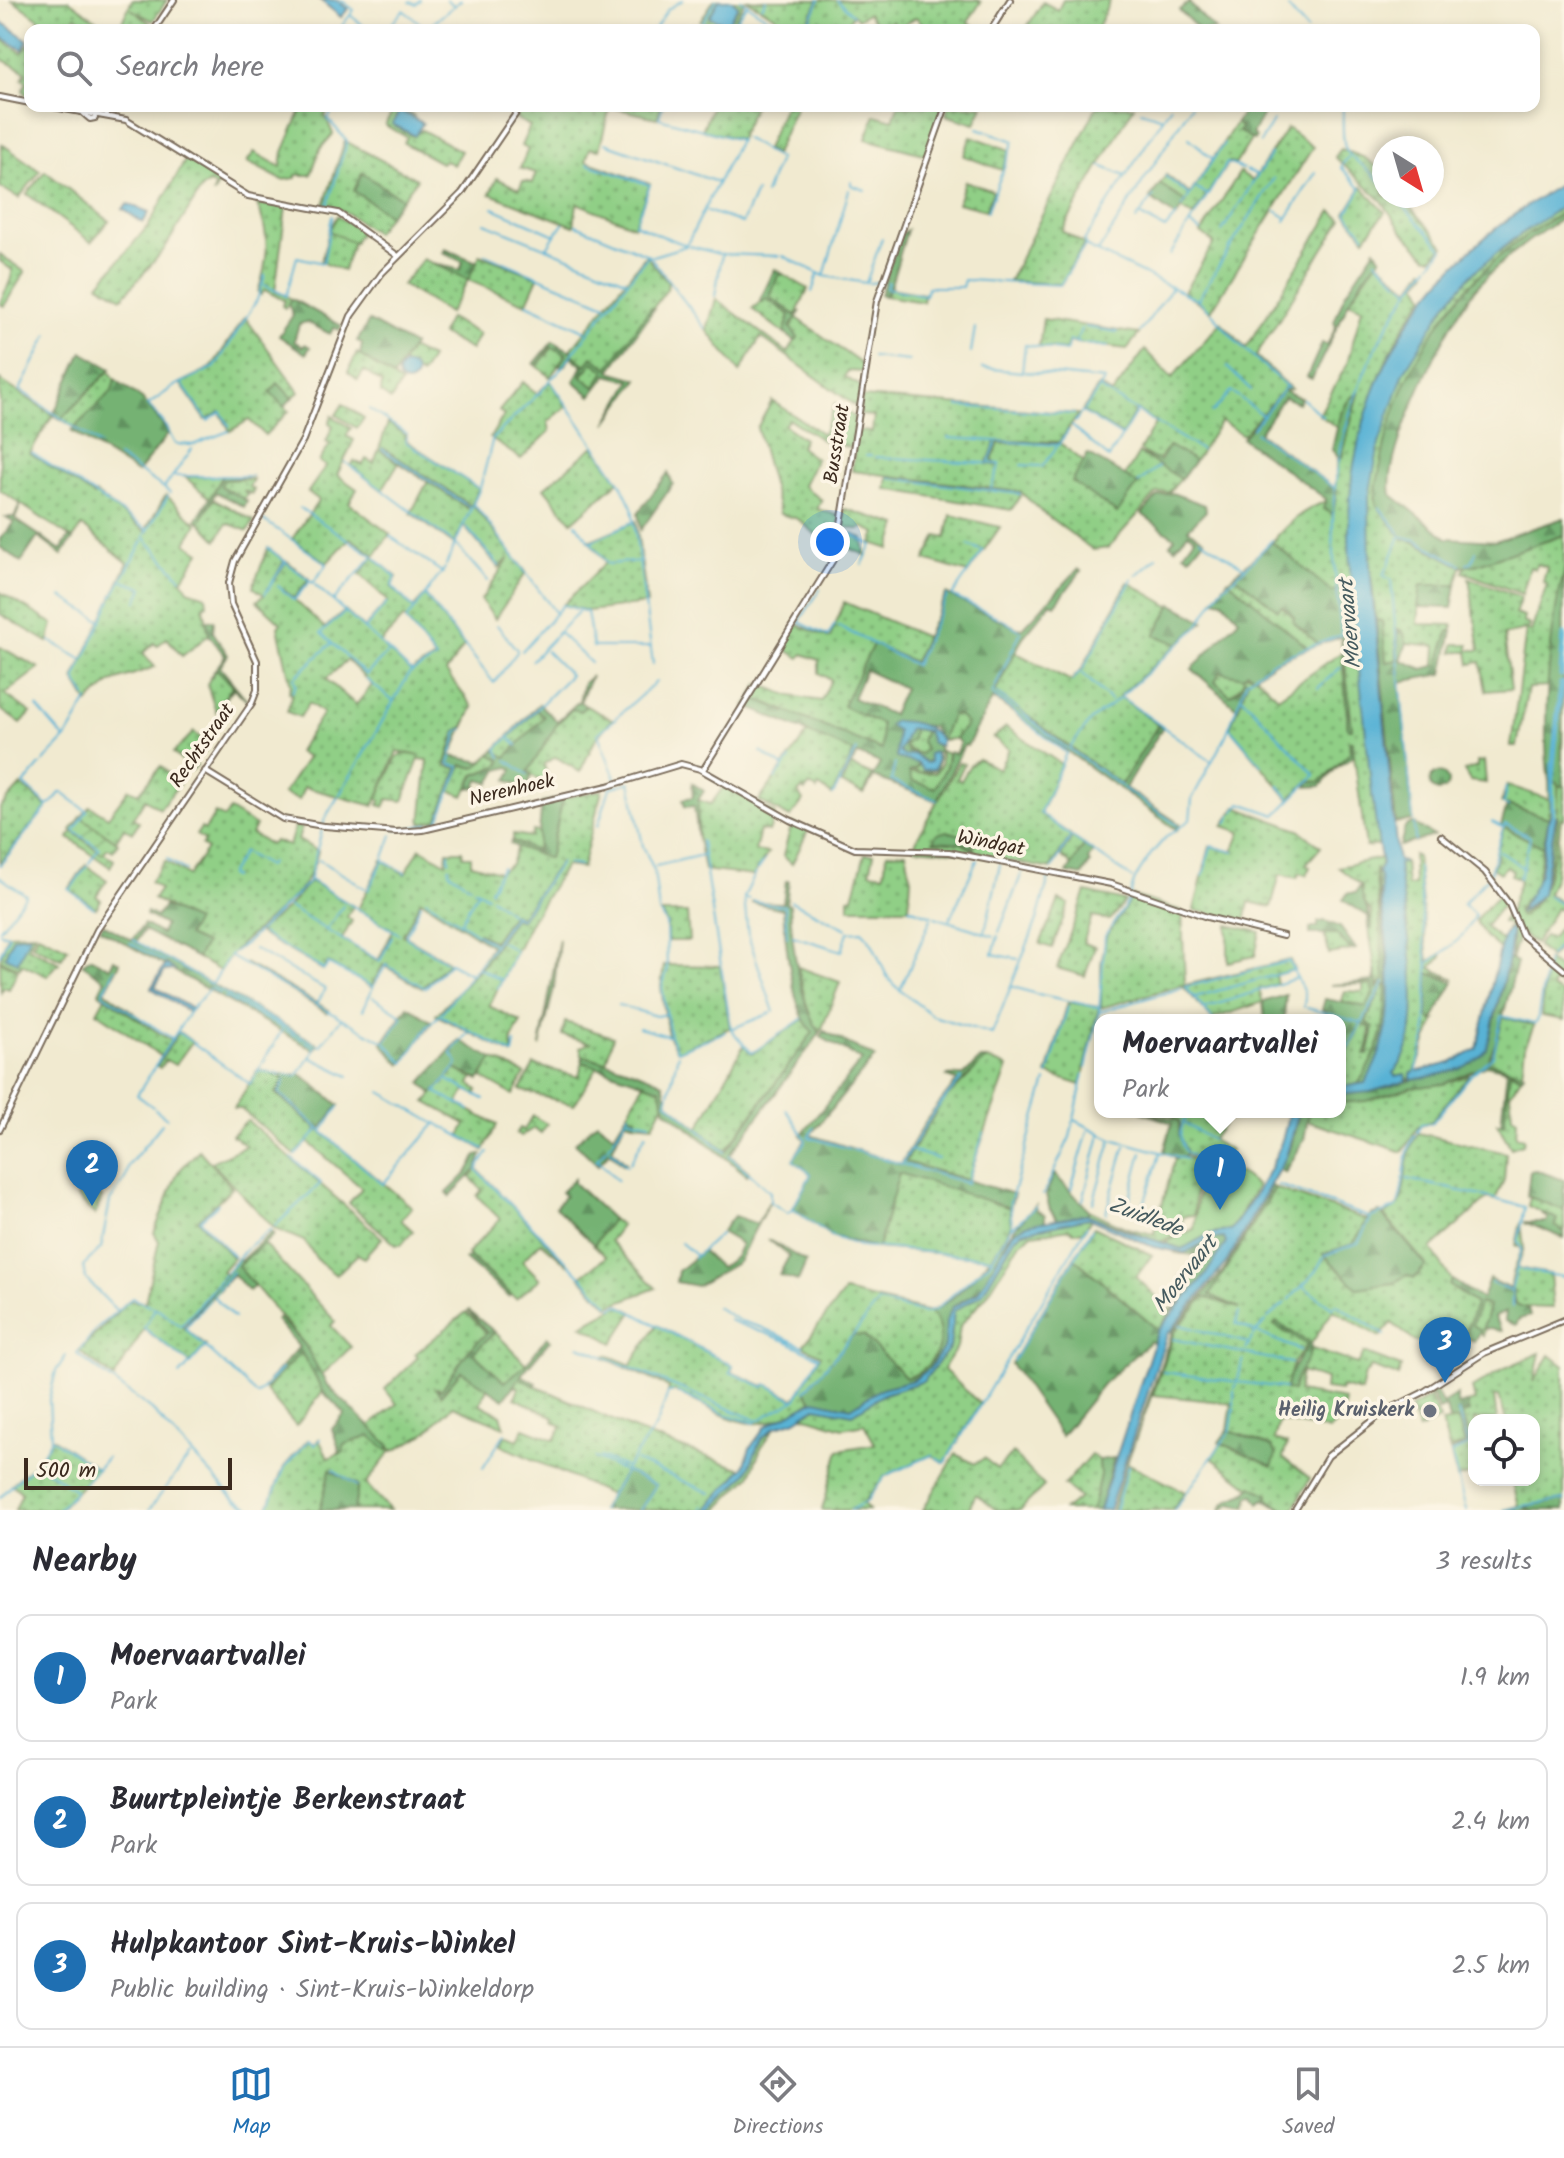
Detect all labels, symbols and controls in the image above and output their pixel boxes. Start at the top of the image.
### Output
search box [24,24,1540,112]
text: Search here [116,44,264,92]
icon: search [52,46,96,90]
north arrow [1372,136,1444,208]
street label: Busstraat [816,402,860,486]
your location [810,522,850,562]
water label: Moervaart [1329,574,1372,670]
street label: Rechtstraat [162,697,244,795]
street label: Nerenhoek [466,765,559,816]
street label: Windgat [955,822,1028,866]
popup [1094,1014,1346,1118]
text: Moervaartvallei [1122,1021,1318,1069]
text: Park [1122,1069,1169,1111]
pin: 2 [66,1140,118,1206]
pin: 1 [1194,1144,1246,1210]
water label: Zuidlede [1103,1188,1189,1248]
water label: Moervaart [1144,1226,1230,1321]
pin: 3 [1419,1317,1471,1383]
place label: Heilig Kruiskerk [1278,1395,1415,1427]
marker: Heilig Kruiskerk [1421,1402,1439,1420]
map controls [1468,1414,1540,1486]
button: locate [1468,1414,1540,1486]
scale bar [24,1454,232,1490]
text: 500 m [36,1454,96,1489]
text: Nearby [32,1535,137,1589]
text: 3 results [1435,1541,1532,1583]
text: Moervaartvallei [110,1633,306,1681]
text: 1 [56,1657,64,1699]
text: 1.9 km [1460,1657,1530,1699]
text: Park [110,1681,157,1723]
text: Buurtpleintje Berkenstraat [110,1777,466,1825]
text: 2 [52,1801,68,1843]
text: 2.4 km [1451,1801,1530,1843]
text: Park [110,1825,157,1867]
text: Hulpkantoor Sint-Kruis-Winkel [110,1921,515,1969]
text: 3 [53,1945,67,1987]
text: 2.5 km [1451,1945,1530,1987]
text: Public building · Sint-Kruis-Winkeldorp [110,1969,534,2011]
tab: Map [229,2062,273,2145]
tab: Directions [732,2062,824,2145]
tab: Saved [1282,2062,1335,2145]

